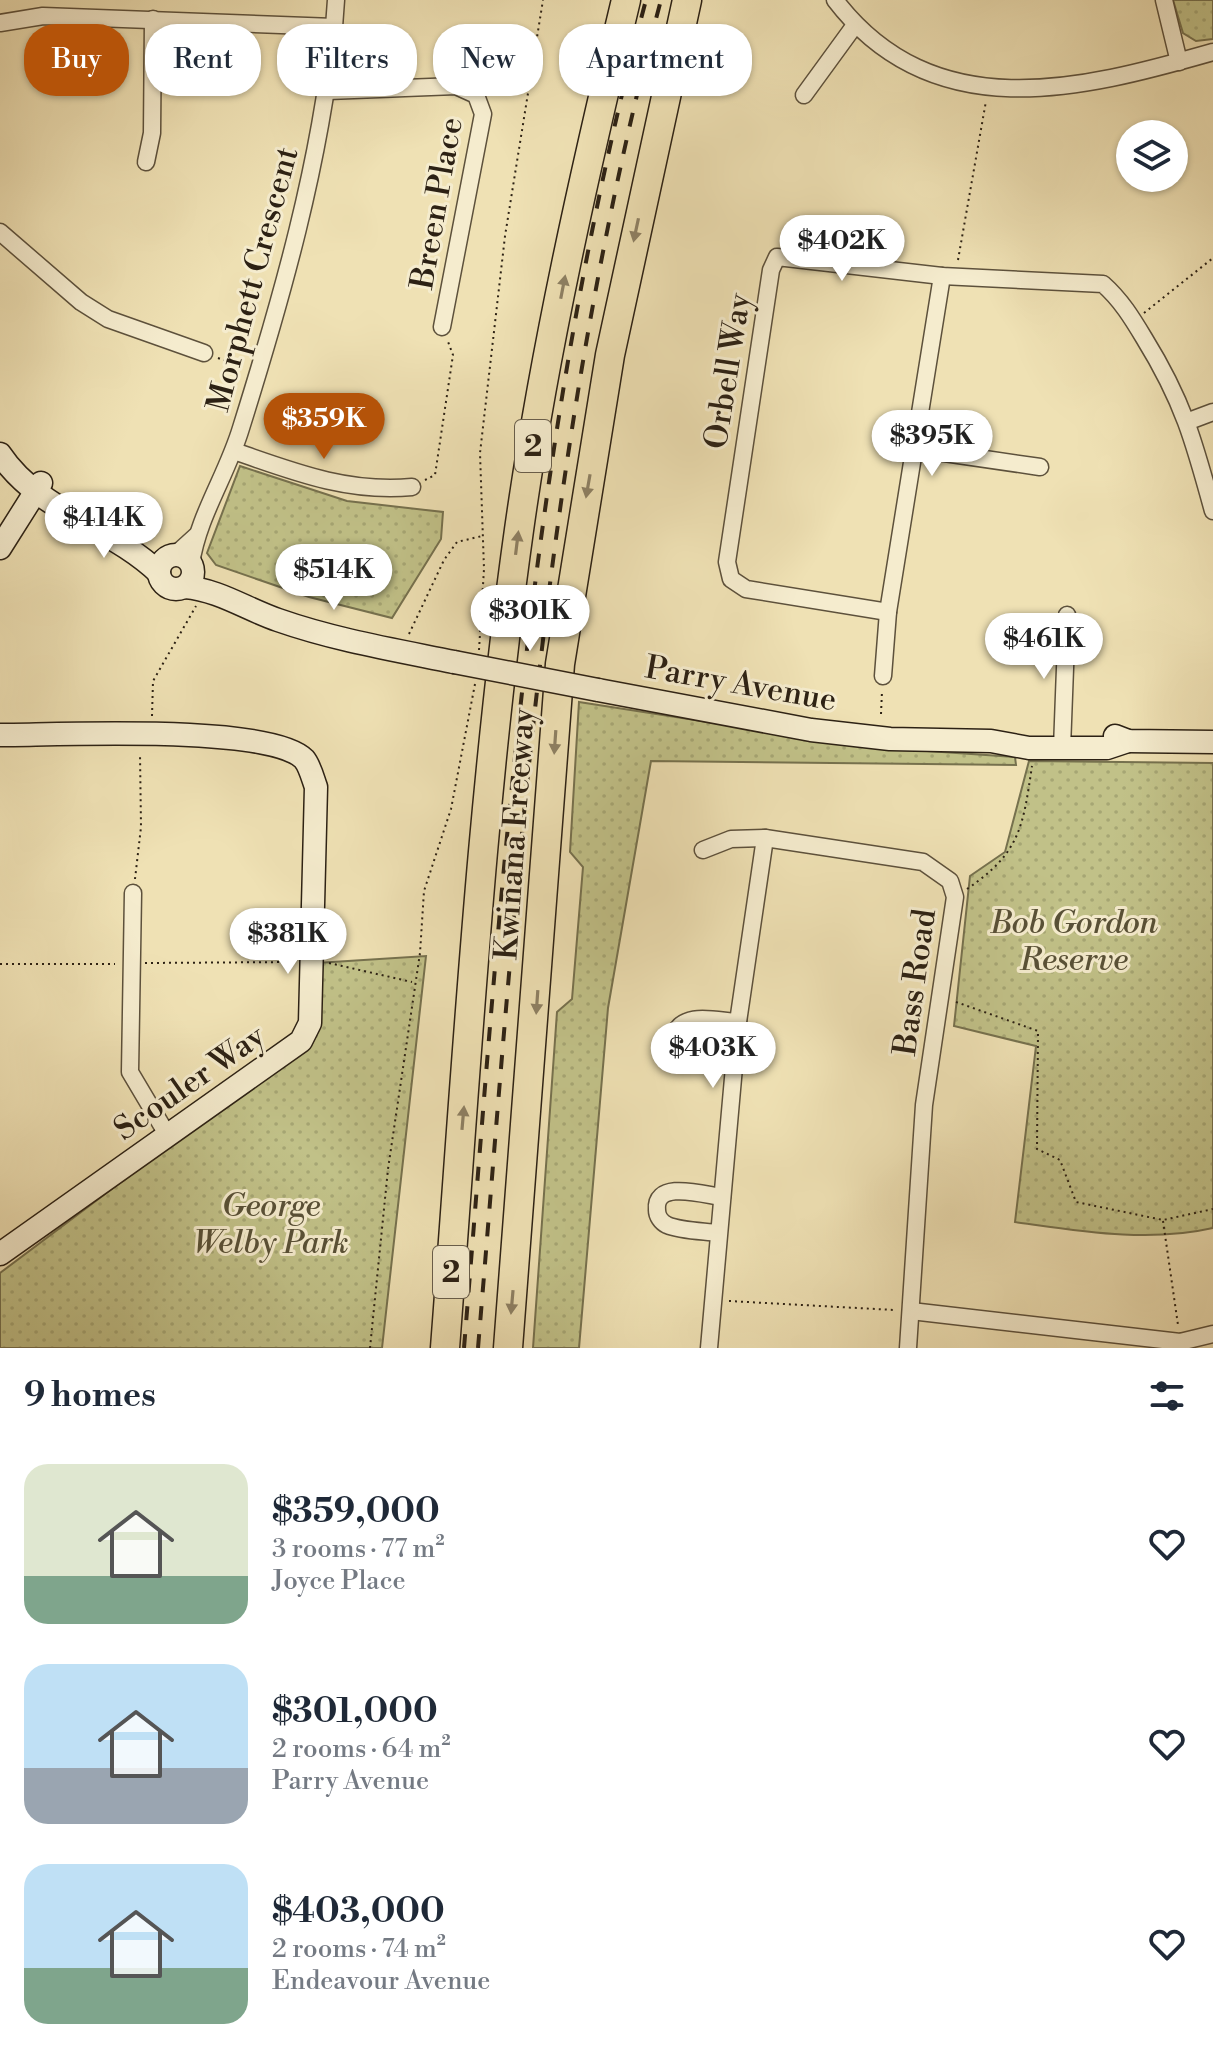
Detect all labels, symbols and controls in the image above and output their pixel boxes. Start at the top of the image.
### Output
chip: Buy [24,24,129,96]
chip: Rent [145,24,261,96]
chip: Filters [277,24,417,96]
chip: New [433,24,543,96]
chip: Apartment [559,24,752,96]
street label: Breen Place [402,114,472,293]
map controls [1116,120,1188,192]
button: layers [1116,120,1188,192]
street label: Morphett Crescent [198,143,308,416]
pin: $402K [786,215,898,283]
one-way arrow [629,218,641,243]
text: $402K [798,225,886,257]
one-way arrow [557,274,570,299]
street label: Orbell Way [696,290,760,452]
pin: $359K [268,393,380,461]
text: $359K [282,403,366,435]
pin: $395K [876,410,988,478]
road number: 2 [515,420,551,472]
text: $395K [890,420,974,452]
one-way arrow [581,474,593,499]
pin: $414K [48,492,160,560]
text: $414K [63,502,145,534]
one-way arrow [511,530,524,555]
pin: $514K [278,544,390,612]
text: $514K [293,554,375,586]
pin: $301K [474,585,586,653]
text: $301K [489,595,571,627]
pin: $461K [988,613,1100,681]
text: $461K [1003,623,1085,655]
street label: Parry Avenue [642,647,840,720]
street label: Kwinana Freeway [486,706,544,961]
one-way arrow [548,730,561,755]
park label: Bob Gordon Reserve [989,903,1159,980]
street label: Bass Road [885,906,945,1059]
pin: $381K [232,908,344,976]
text: $381K [248,918,328,950]
one-way arrow [530,990,543,1015]
street label: Scouler Way [106,1016,273,1149]
pin: $403K [657,1022,769,1090]
text: $403K [669,1032,757,1064]
one-way arrow [457,1105,470,1130]
park label: George Welby Park [193,1186,349,1263]
road number: 2 [433,1246,469,1298]
one-way arrow [505,1290,518,1315]
icon: filters [1145,1374,1189,1418]
text: 9 homes [24,1375,156,1417]
text: $359,000 [272,1491,440,1533]
icon: home [88,1496,184,1592]
icon: heart [1145,1522,1189,1566]
text: 3 rooms · 77 m² [272,1533,444,1565]
text: Joyce Place [272,1565,406,1597]
text: $301,000 [272,1691,438,1733]
icon: home [88,1696,184,1792]
icon: heart [1145,1722,1189,1766]
text: 2 rooms · 64 m² [272,1733,451,1765]
text: Parry Avenue [272,1765,429,1797]
text: $403,000 [272,1891,445,1933]
icon: home [88,1896,184,1992]
icon: heart [1145,1922,1189,1966]
text: 2 rooms · 74 m² [272,1933,446,1965]
text: Endeavour Avenue [272,1965,490,1997]

